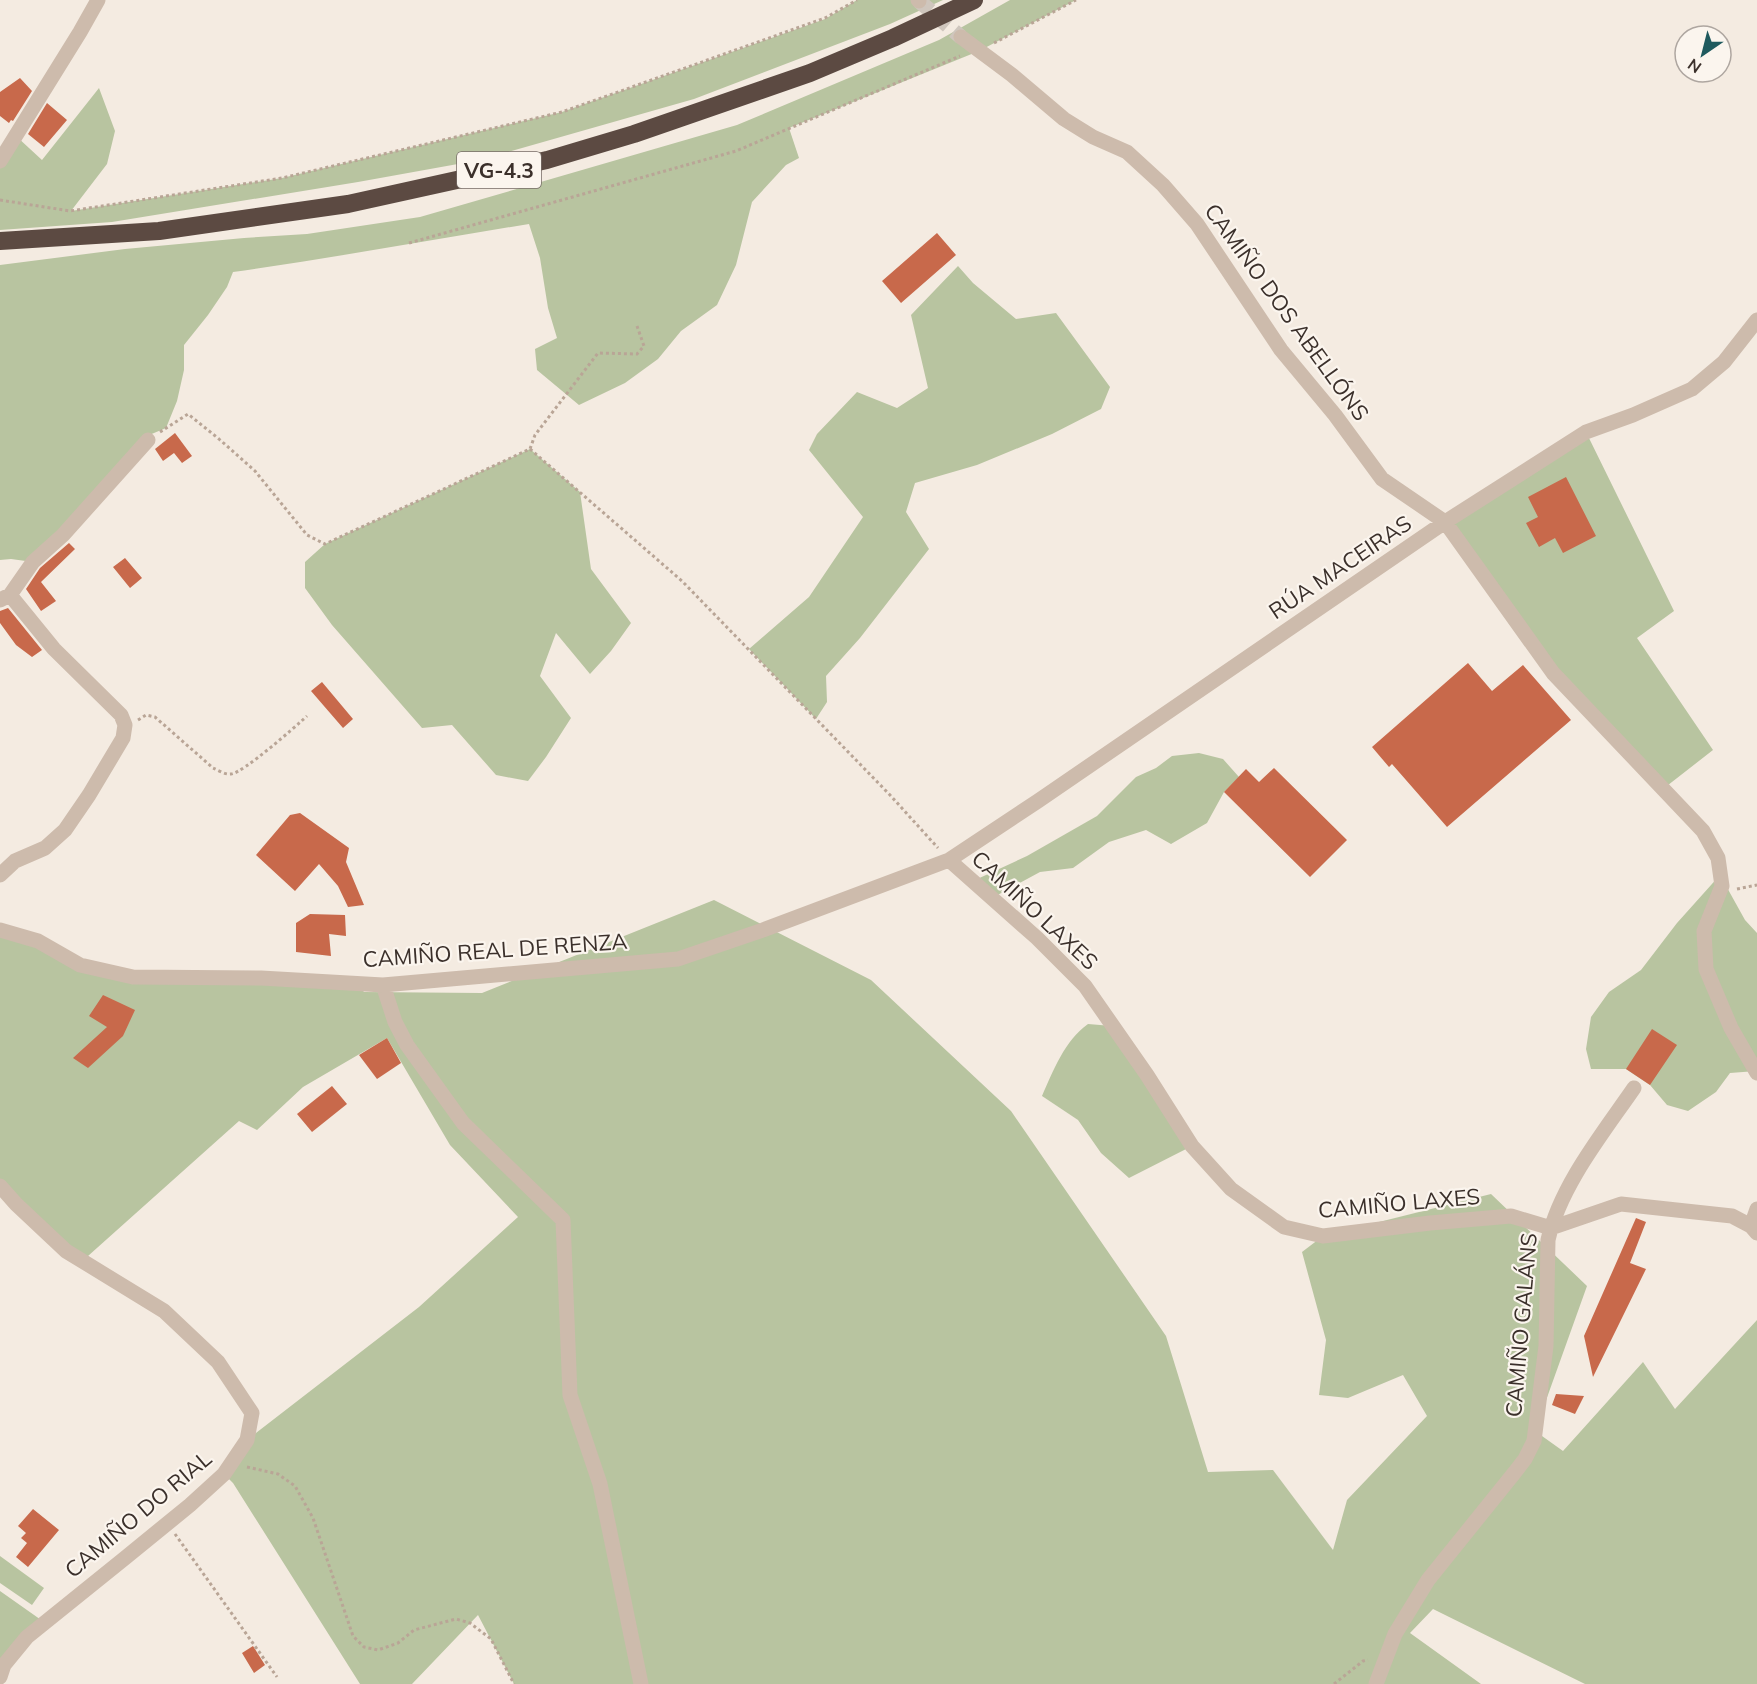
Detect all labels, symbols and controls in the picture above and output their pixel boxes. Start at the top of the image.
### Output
north arrow [1673,24,1733,84]
text: N [1684,55,1705,78]
road number: VG-4.3 [457,152,541,188]
street label: CAMIÑO DOS ABELLÓNS [1199,198,1375,426]
street label: RÚA MACEIRAS [1263,509,1417,625]
street label: CAMIÑO LAXES [966,844,1104,976]
street label: CAMIÑO REAL DE RENZA [362,927,628,973]
street label: CAMIÑO LAXES [1317,1182,1481,1224]
street label: CAMIÑO GALÁNS [1499,1232,1543,1418]
street label: CAMIÑO DO RIAL [59,1445,217,1583]

